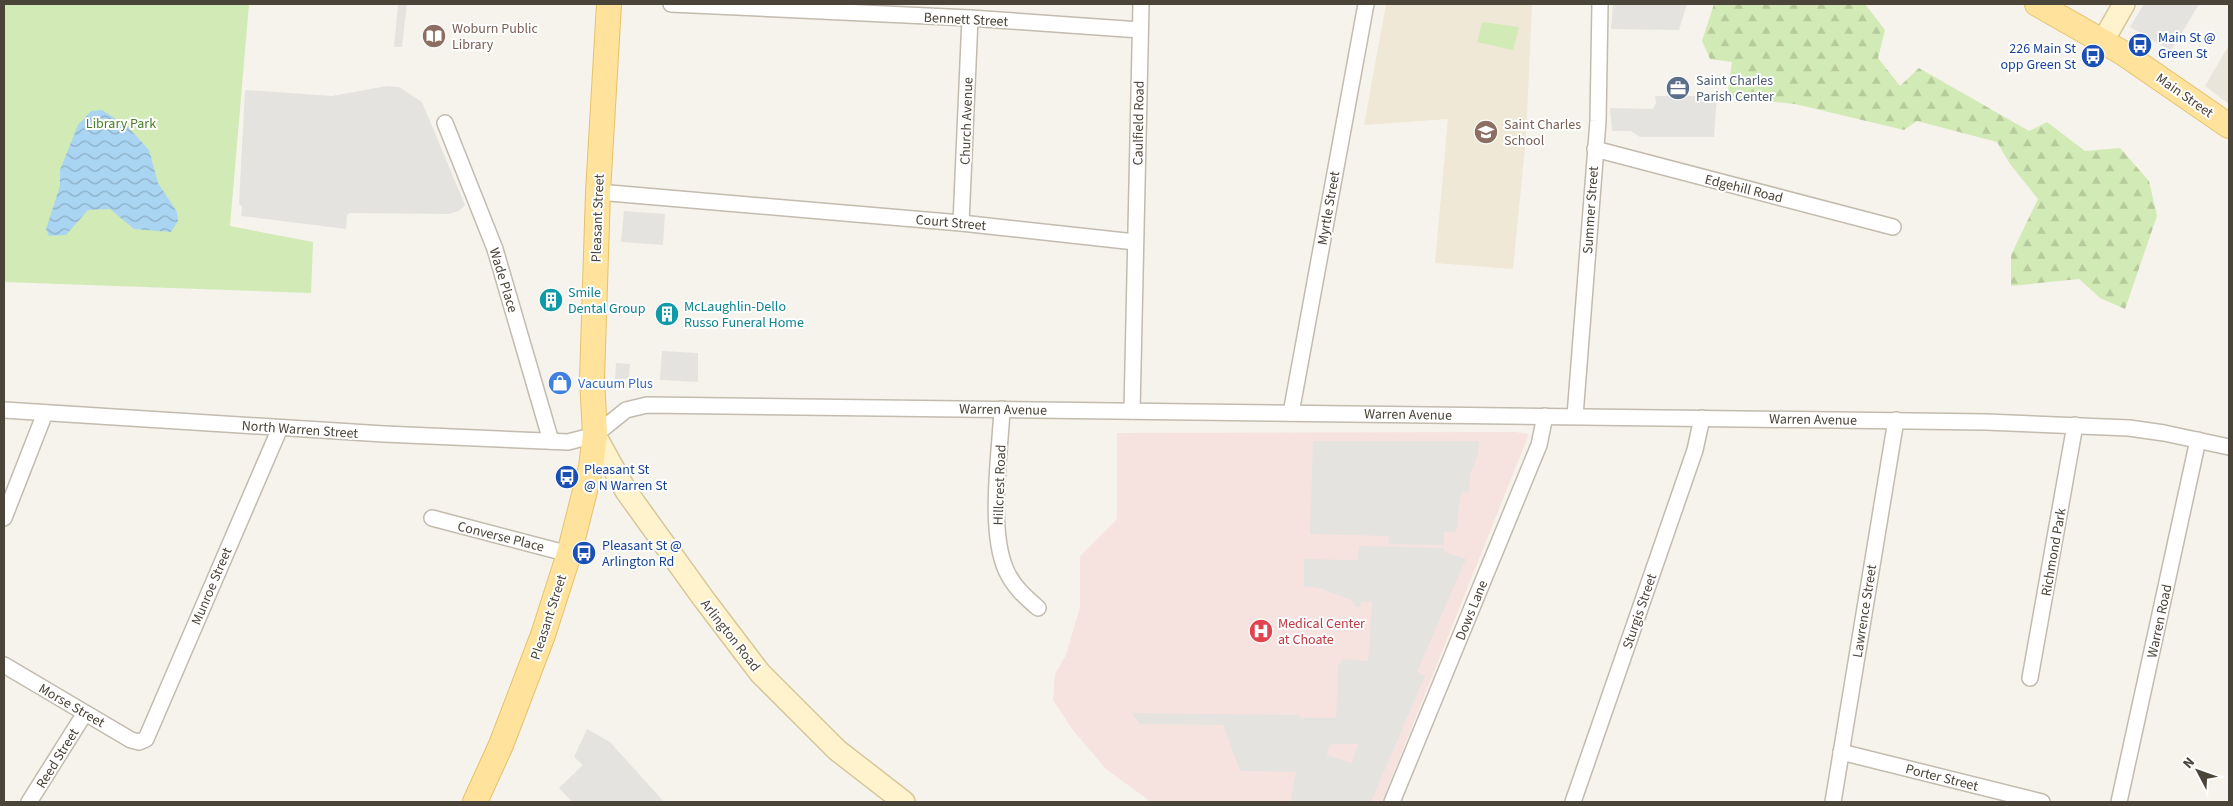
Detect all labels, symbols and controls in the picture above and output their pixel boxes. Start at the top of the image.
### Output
street label: Bennett Street [923,8,1009,32]
place label: Woburn Public Library [452,19,539,55]
library icon: Woburn Public Library [421,23,447,49]
place label: Main St @ Green St [2158,28,2216,64]
bus stop icon: Main St @ Green St [2127,32,2153,58]
place label: 226 Main St opp Green St [2000,39,2076,75]
bus stop icon: 226 Main St opp Green St [2080,43,2106,69]
street label: Main Street [2152,69,2217,123]
place label: Saint Charles Parish Center [1696,71,1774,107]
office icon: Saint Charles Parish Center [1665,75,1691,101]
street label: Church Avenue [955,77,979,165]
street label: Caulfield Road [1128,80,1150,166]
park label: Library Park [86,114,156,134]
place label: Saint Charles School [1504,115,1581,151]
school or university icon: Saint Charles School [1473,119,1499,145]
street label: Summer Street [1578,165,1604,255]
street label: Myrtle Street [1313,169,1345,247]
street label: Edgehill Road [1703,170,1785,208]
street label: Pleasant Street [586,173,610,263]
street label: Court Street [915,210,987,236]
street label: Wade Place [484,245,522,315]
place label: Smile Dental Group [568,283,646,319]
building icon: Smile Dental Group [538,287,564,313]
place label: McLaughlin-Dello Russo Funeral Home [684,297,804,333]
building icon: McLaughlin-Dello Russo Funeral Home [654,301,680,327]
shop icon: Vacuum Plus [547,370,573,396]
place label: Vacuum Plus [578,374,653,394]
street label: Warren Avenue [959,399,1047,421]
street label: Warren Avenue [1364,404,1452,426]
street label: Warren Avenue [1769,409,1857,431]
street label: North Warren Street [241,416,359,444]
street label: Hillcrest Road [989,444,1011,526]
place label: Pleasant St @ N Warren St [584,460,667,496]
bus stop icon: Pleasant St @ N Warren St [554,464,580,490]
street label: Richmond Park [2036,507,2072,598]
street label: Converse Place [455,517,546,557]
place label: Pleasant St @ Arlington Rd [602,536,682,572]
bus stop icon: Pleasant St @ Arlington Rd [571,540,597,566]
street label: Munroe Street [187,544,237,628]
street label: Lawrence Street [1848,563,1882,659]
street label: Sturgis Street [1618,571,1662,652]
street label: Pleasant Street [526,572,572,662]
street label: Dows Lane [1451,577,1493,643]
street label: Warren Road [2142,583,2178,660]
street label: Arlington Road [696,595,765,676]
place label: Medical Center at Choate [1278,614,1365,650]
hospital icon: Medical Center at Choate [1248,618,1274,644]
street label: Morse Street [35,679,108,733]
street label: Reed Street [32,724,84,792]
north arrow [2173,746,2223,796]
text: N [2178,753,2200,773]
street label: Porter Street [1903,759,1980,797]

